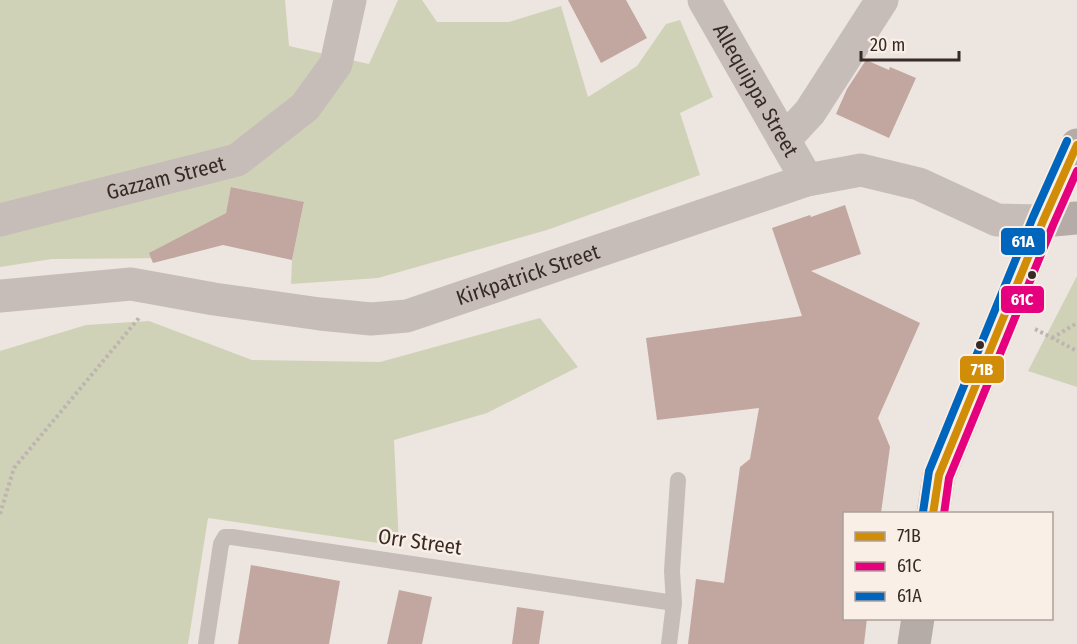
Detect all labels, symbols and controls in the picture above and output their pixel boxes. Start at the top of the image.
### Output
street label: Allequippa Street [707,19,804,162]
scale bar [861,24,958,62]
text: 20 m [870,34,905,56]
street label: Gazzam Street [104,150,228,206]
line badge: 61A [1000,227,1046,256]
text: 61A [1011,232,1035,251]
street label: Kirkpatrick Street [453,238,603,311]
unlabelled marker [1026,269,1038,281]
line badge: 61C [1000,285,1045,314]
text: 61C [1011,290,1034,309]
unlabelled marker [974,339,986,351]
line badge: 71B [959,355,1005,384]
text: 71B [971,360,993,379]
legend [843,512,1053,620]
street label: Orr Street [376,523,464,561]
text: 71B [897,525,921,547]
text: 61C [897,555,921,577]
text: 61A [897,585,922,607]

